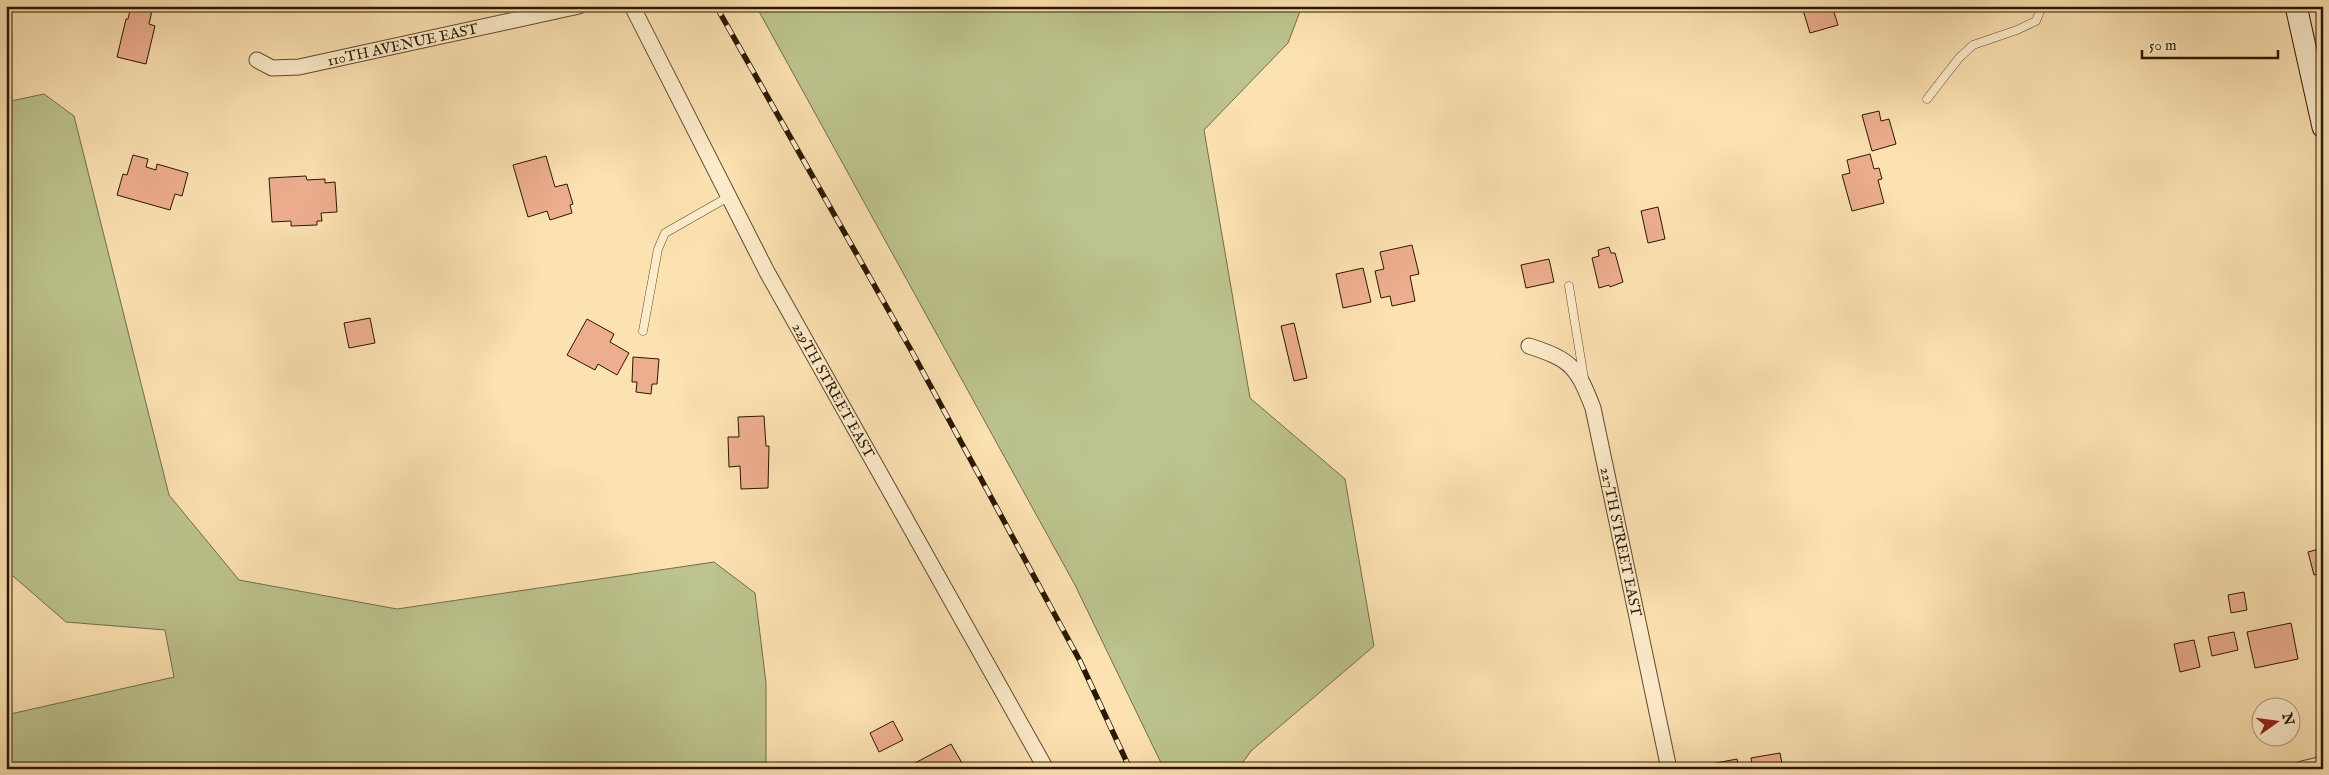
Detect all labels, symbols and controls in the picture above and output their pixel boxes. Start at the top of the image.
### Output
street label: 110TH AVENUE EAST [325,19,480,71]
scale bar [2142,28,2278,60]
text: 50 m [2149,36,2177,55]
street label: 229TH STREET EAST [788,320,878,462]
street label: 227TH STREET EAST [1596,465,1646,618]
north arrow [2252,698,2302,748]
text: N [2277,710,2298,727]

